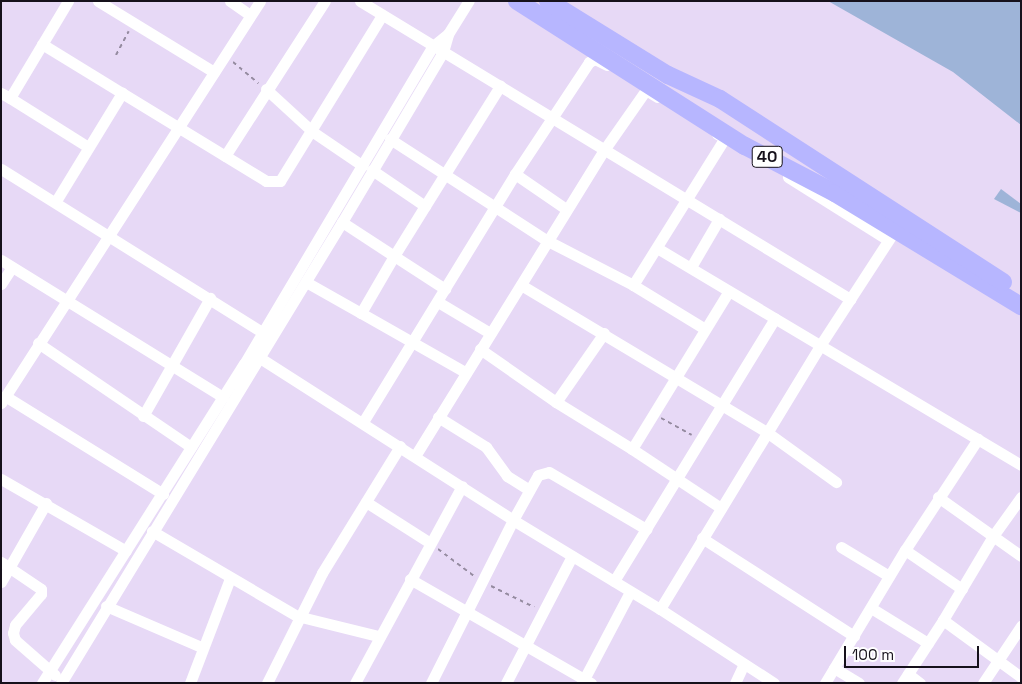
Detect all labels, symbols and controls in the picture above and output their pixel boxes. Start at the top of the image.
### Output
road number: 40 [751,144,783,170]
scale bar [847,636,982,668]
text: 100 m [852,645,894,664]

